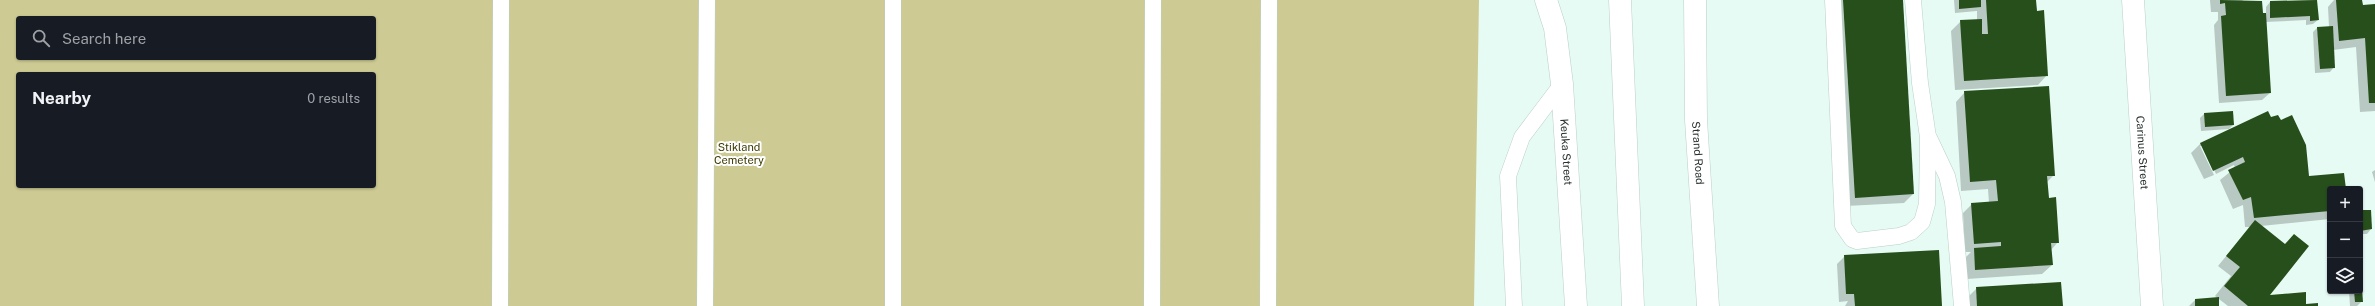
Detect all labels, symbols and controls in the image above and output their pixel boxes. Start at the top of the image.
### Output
search box [16,16,376,60]
icon: search [30,27,52,49]
text: Search here [62,30,146,47]
text: Nearby [32,88,91,108]
text: 0 results [307,91,360,106]
street label: Carinus Street [2134,115,2151,190]
street label: Keuka Street [1558,118,1574,186]
street label: Strand Road [1690,121,1706,185]
park label: Stikland Cemetery [714,141,764,166]
map controls [2327,186,2363,294]
button: + [2327,186,2363,222]
button: − [2327,222,2363,258]
button: layers [2327,258,2363,294]

